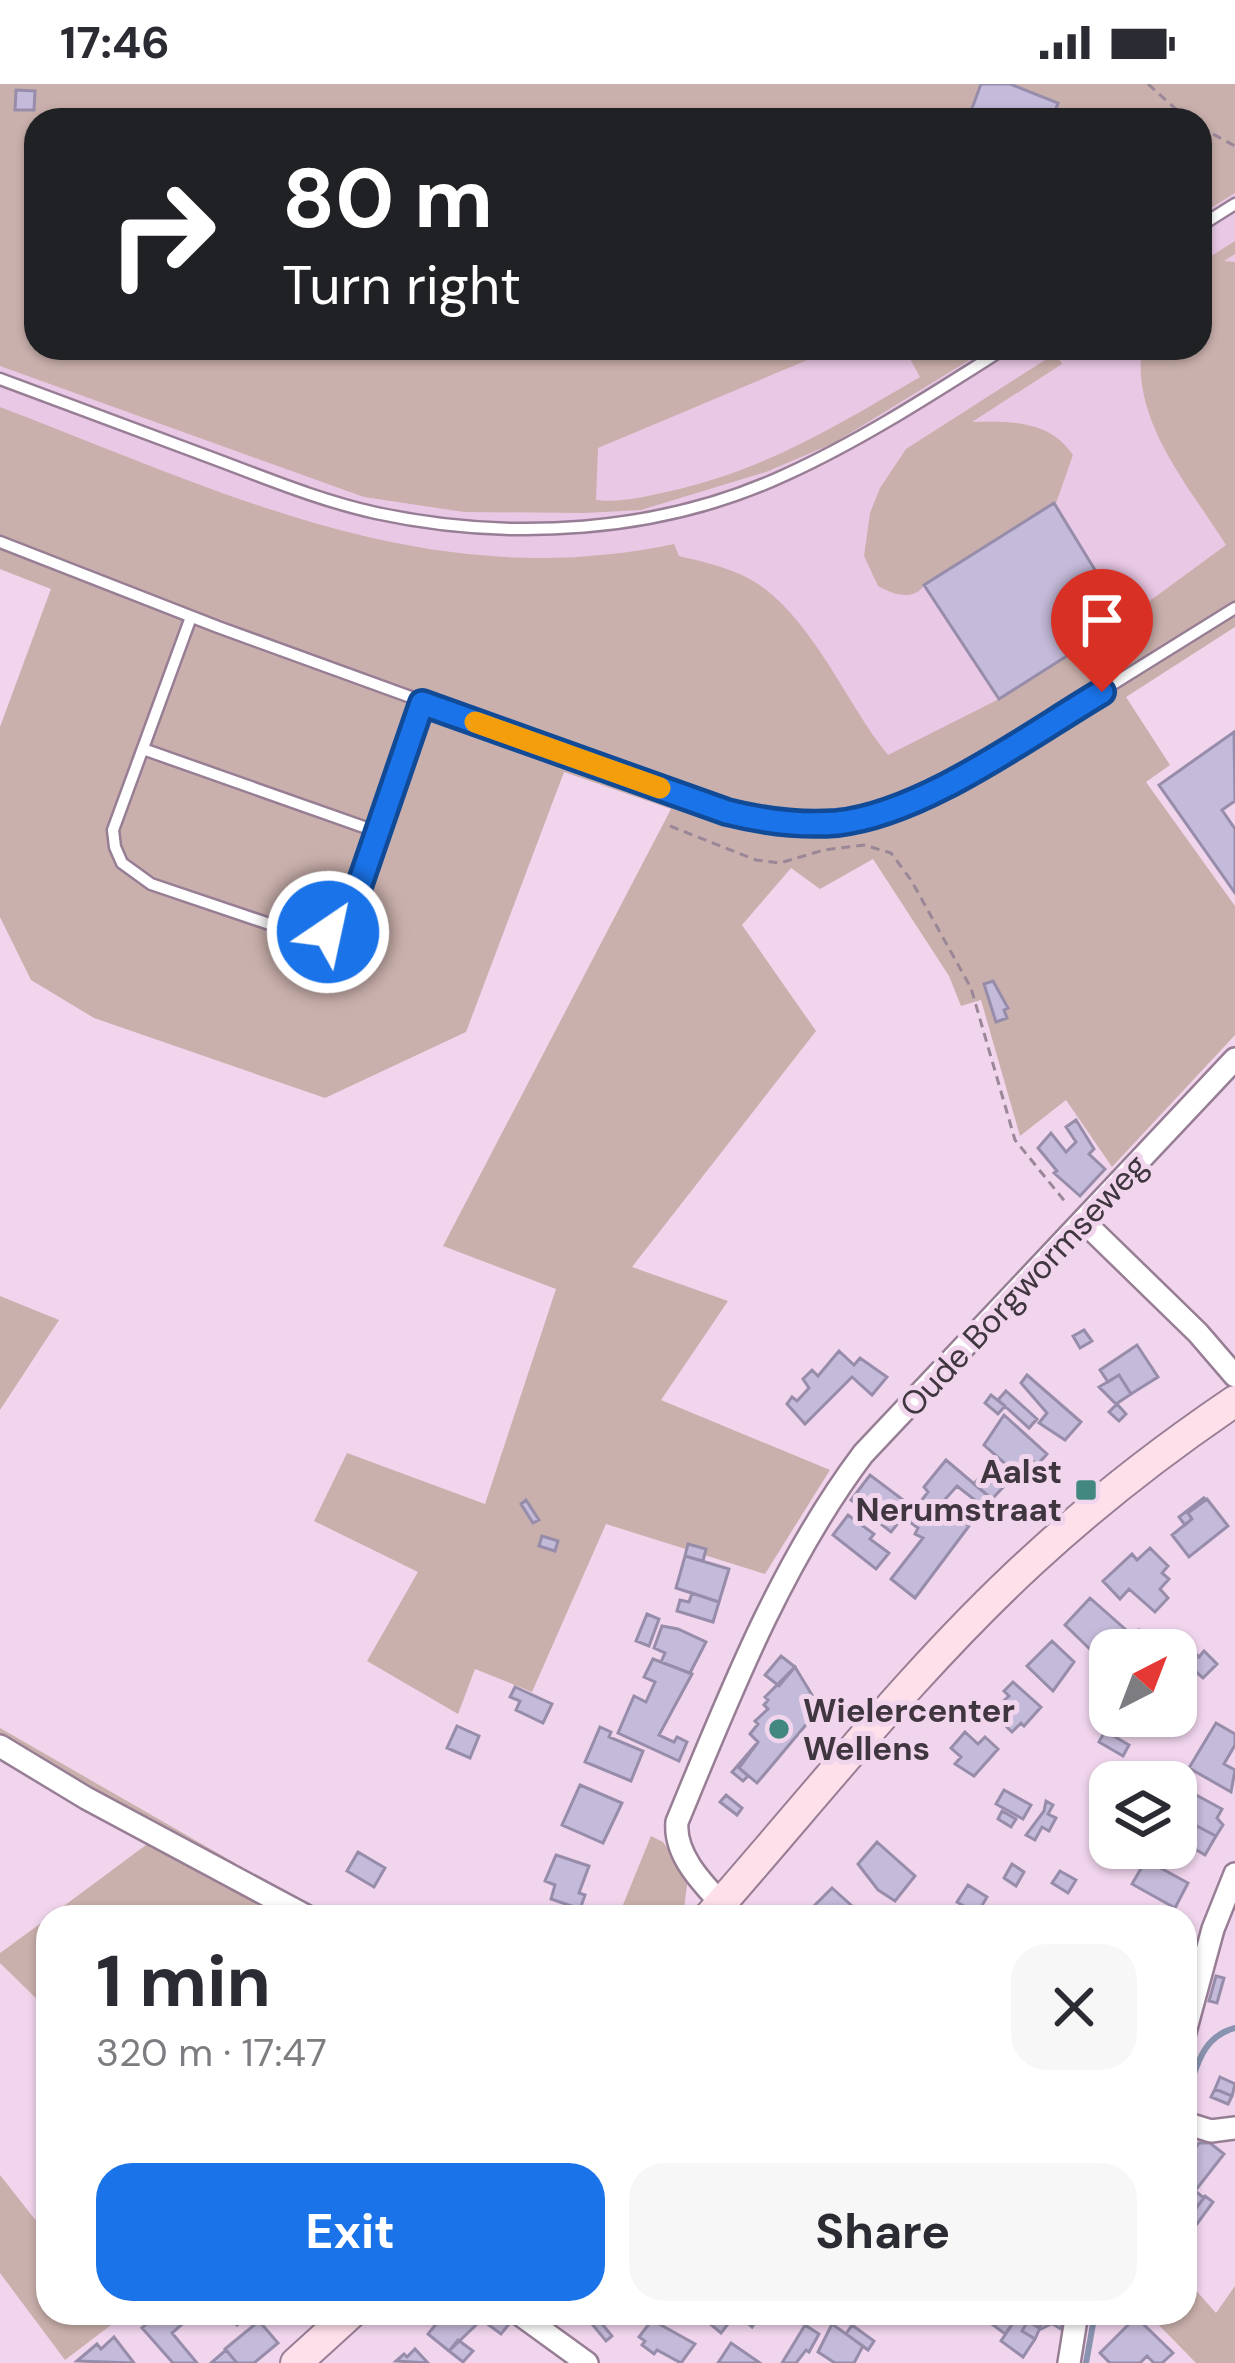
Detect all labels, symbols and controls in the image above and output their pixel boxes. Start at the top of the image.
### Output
text: 17:46 [60,13,170,72]
text: 80 m [282,144,493,253]
icon: right [84,156,240,312]
text: Turn right [282,250,521,321]
pin [1051,569,1153,692]
icon: arrive [1069,587,1135,653]
position arrow [265,869,391,995]
street label: Oude Borgwormseweg [890,1145,1157,1426]
place label: Aalst Nerumstraat [856,1450,1062,1531]
marker: Aalst Nerumstraat [1073,1477,1099,1503]
north arrow [1089,1629,1197,1737]
map controls [1089,1629,1197,1869]
place label: Wielercenter Wellens [803,1689,1015,1770]
marker: Wielercenter Wellens [766,1716,792,1742]
button: layers [1089,1761,1197,1869]
text: 1 min [96,1935,271,2028]
button: close [1011,1944,1137,2070]
text: 320 m · 17:47 [96,2027,327,2078]
button: Exit [96,2163,605,2301]
button: Share [629,2163,1137,2301]

